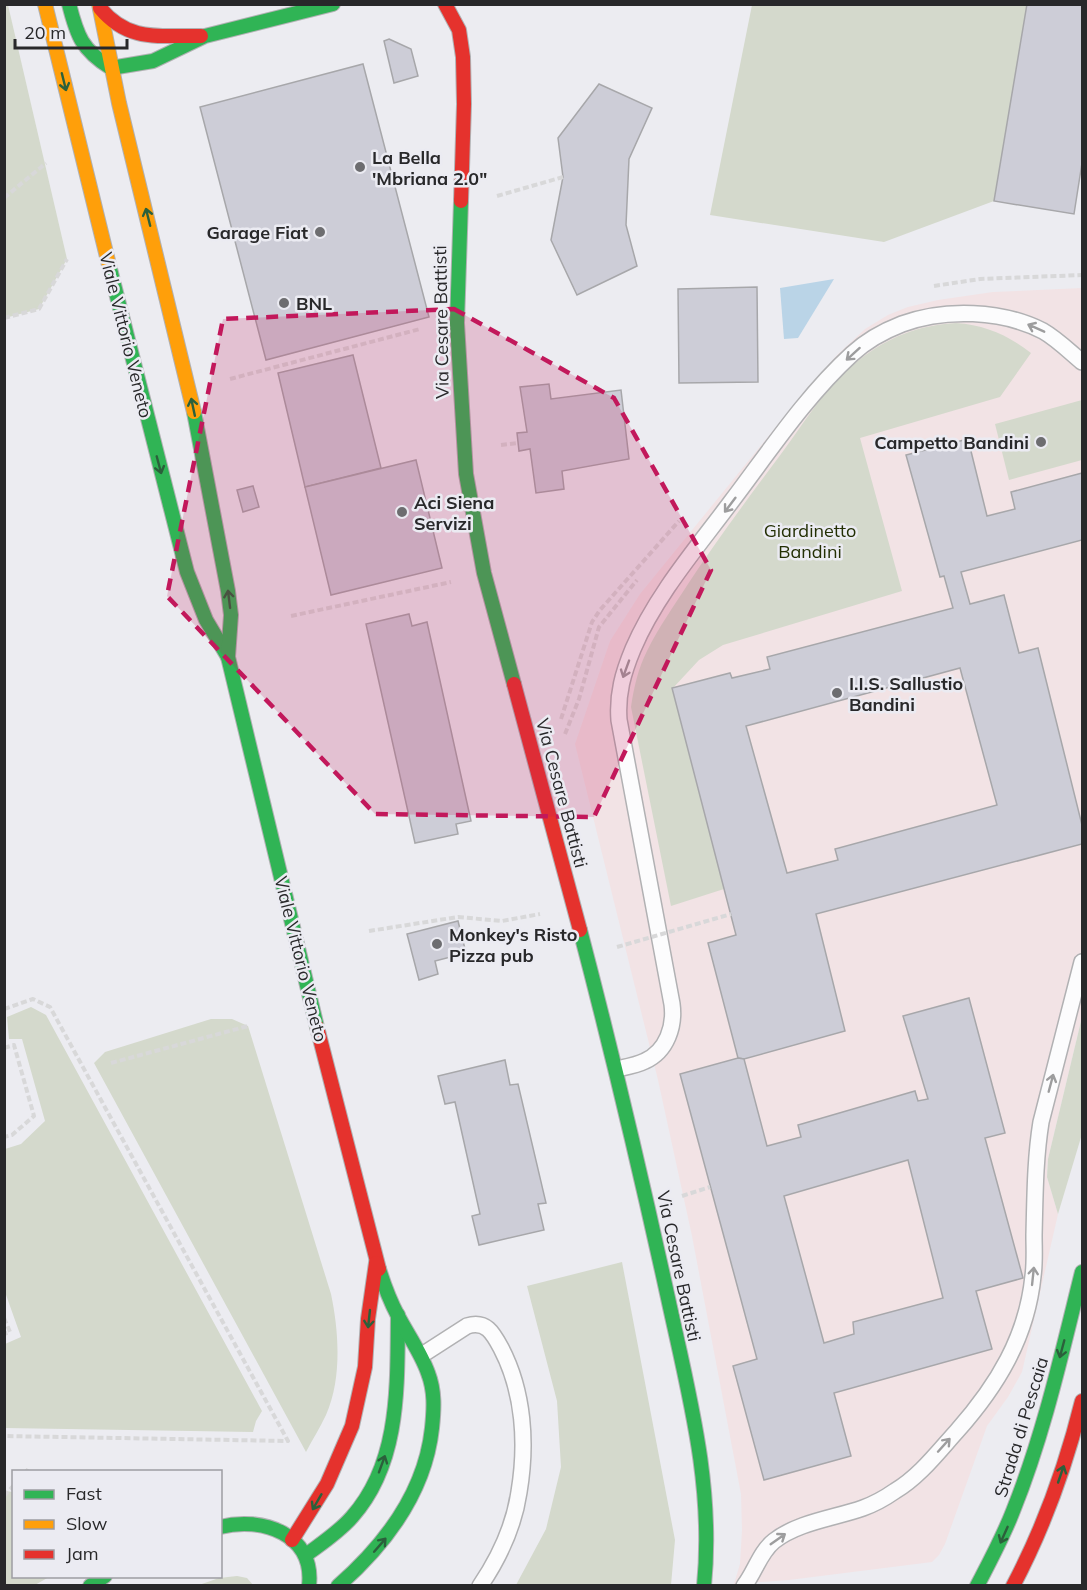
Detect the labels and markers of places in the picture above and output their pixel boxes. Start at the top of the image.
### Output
place label: La Bella 'Mbriana 2.0" [372,146,487,190]
marker: La Bella 'Mbriana 2.0" [353,160,367,174]
place label: Garage Fiat [206,221,308,244]
marker: Garage Fiat [313,225,327,239]
place label: BNL [296,292,332,315]
marker: BNL [277,296,291,310]
place label: Campetto Bandini [874,431,1029,454]
marker: Campetto Bandini [1034,435,1048,449]
place label: Aci Siena Servizi [414,491,494,535]
marker: Aci Siena Servizi [395,505,409,519]
place label: I.I.S. Sallustio Bandini [849,672,963,716]
marker: I.I.S. Sallustio Bandini [830,686,844,700]
place label: Monkey's Risto Pizza pub [449,923,577,967]
marker: Monkey's Risto Pizza pub [430,937,444,951]

